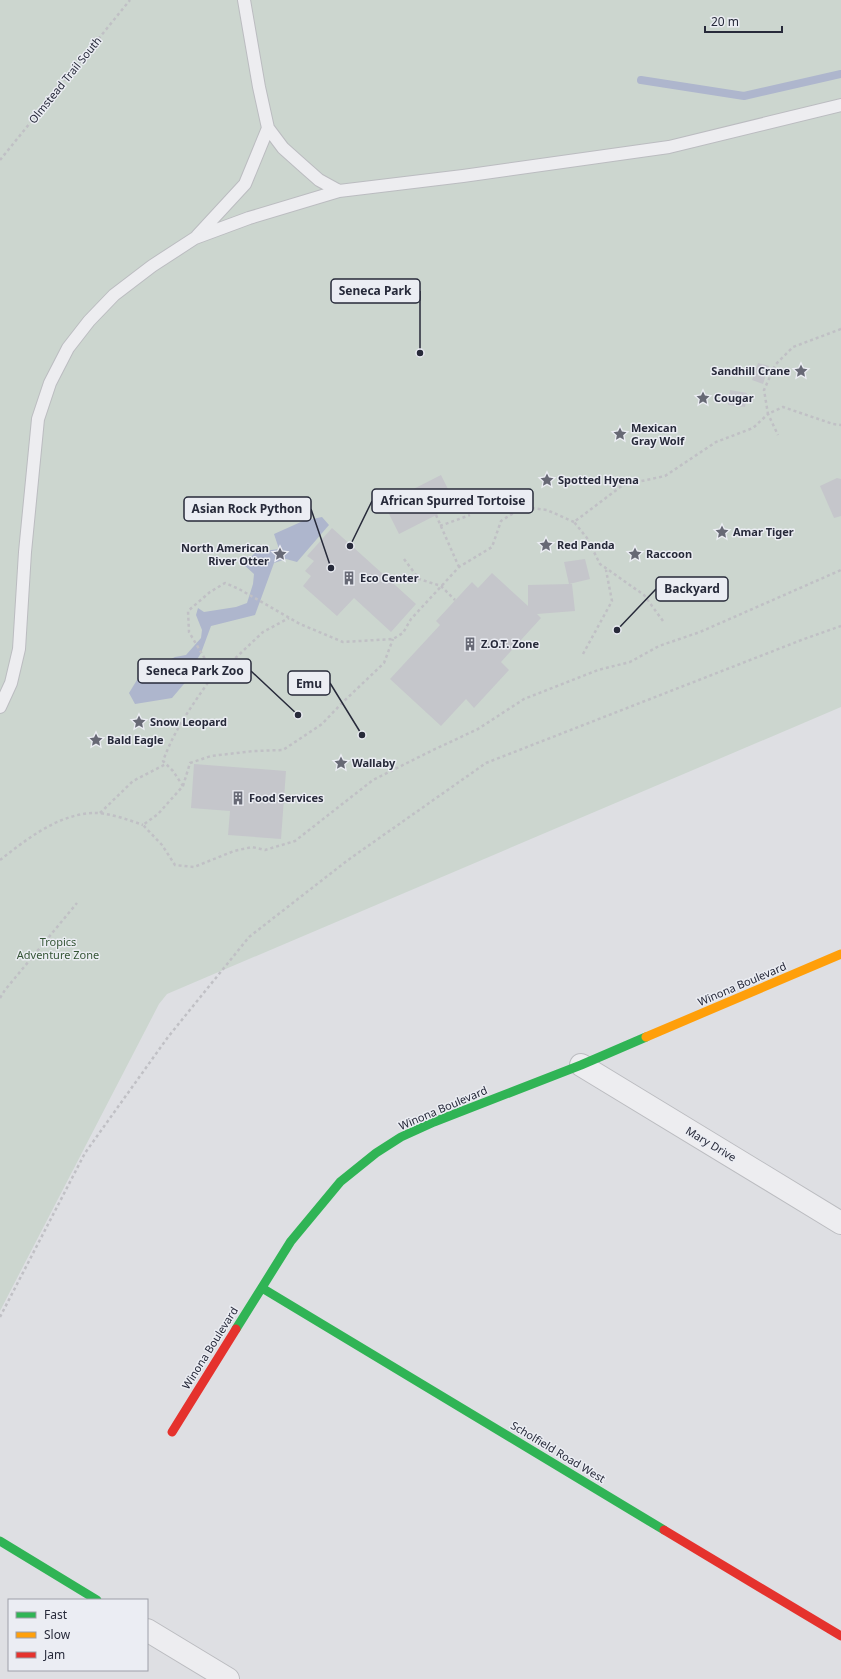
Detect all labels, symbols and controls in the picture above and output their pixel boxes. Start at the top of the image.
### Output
scale bar [705,8,782,34]
text: 20 m [711,13,739,30]
street label: Olmstead Trail South [25,33,104,126]
callout: Seneca Park [331,279,420,303]
text: Seneca Park [339,282,412,299]
place label: Sandhill Crane [711,363,790,378]
place icon: Sandhill Crane [793,363,809,379]
place icon: Cougar [695,390,711,406]
place label: Cougar [714,390,754,405]
place label: Mexican Gray Wolf [631,420,685,448]
place icon: Mexican Gray Wolf [612,426,628,442]
place icon: Spotted Hyena [539,472,555,488]
place label: Spotted Hyena [558,472,639,487]
callout: African Spurred Tortoise [372,489,533,513]
text: African Spurred Tortoise [381,492,526,509]
callout: Asian Rock Python [184,497,311,521]
text: Asian Rock Python [192,500,302,517]
place icon: Amar Tiger [714,524,730,540]
place label: Amar Tiger [733,524,794,539]
place icon: Red Panda [538,537,554,553]
place label: Red Panda [557,537,615,552]
place label: North American River Otter [181,540,269,568]
place icon: North American River Otter [272,546,288,562]
place icon: Raccoon [627,546,643,562]
place label: Raccoon [646,546,692,561]
building icon: Eco Center [341,570,357,586]
place label: Eco Center [360,570,419,585]
callout: Backyard [656,577,728,601]
text: Backyard [664,580,720,597]
building icon: Z.O.T. Zone [462,636,478,652]
place label: Z.O.T. Zone [481,636,540,651]
callout: Seneca Park Zoo [138,659,251,683]
text: Seneca Park Zoo [146,662,244,679]
callout: Emu [288,671,330,695]
text: Emu [296,675,322,692]
place icon: Snow Leopard [131,714,147,730]
place label: Snow Leopard [150,714,227,729]
place icon: Bald Eagle [88,732,104,748]
place label: Bald Eagle [107,732,164,747]
place icon: Wallaby [333,755,349,771]
place label: Wallaby [352,755,396,770]
building icon: Food Services [230,790,246,806]
place label: Food Services [249,790,324,805]
park label: Tropics Adventure Zone [17,934,99,962]
street label: Winona Boulevard [695,958,788,1009]
street label: Winona Boulevard [396,1082,489,1133]
street label: Mary Drive [683,1123,739,1165]
street label: Winona Boulevard [178,1304,241,1392]
street label: Scholfield Road West [508,1417,608,1486]
legend [8,1599,148,1671]
text: Fast [44,1606,68,1623]
text: Slow [44,1626,71,1643]
text: Jam [43,1646,65,1663]

